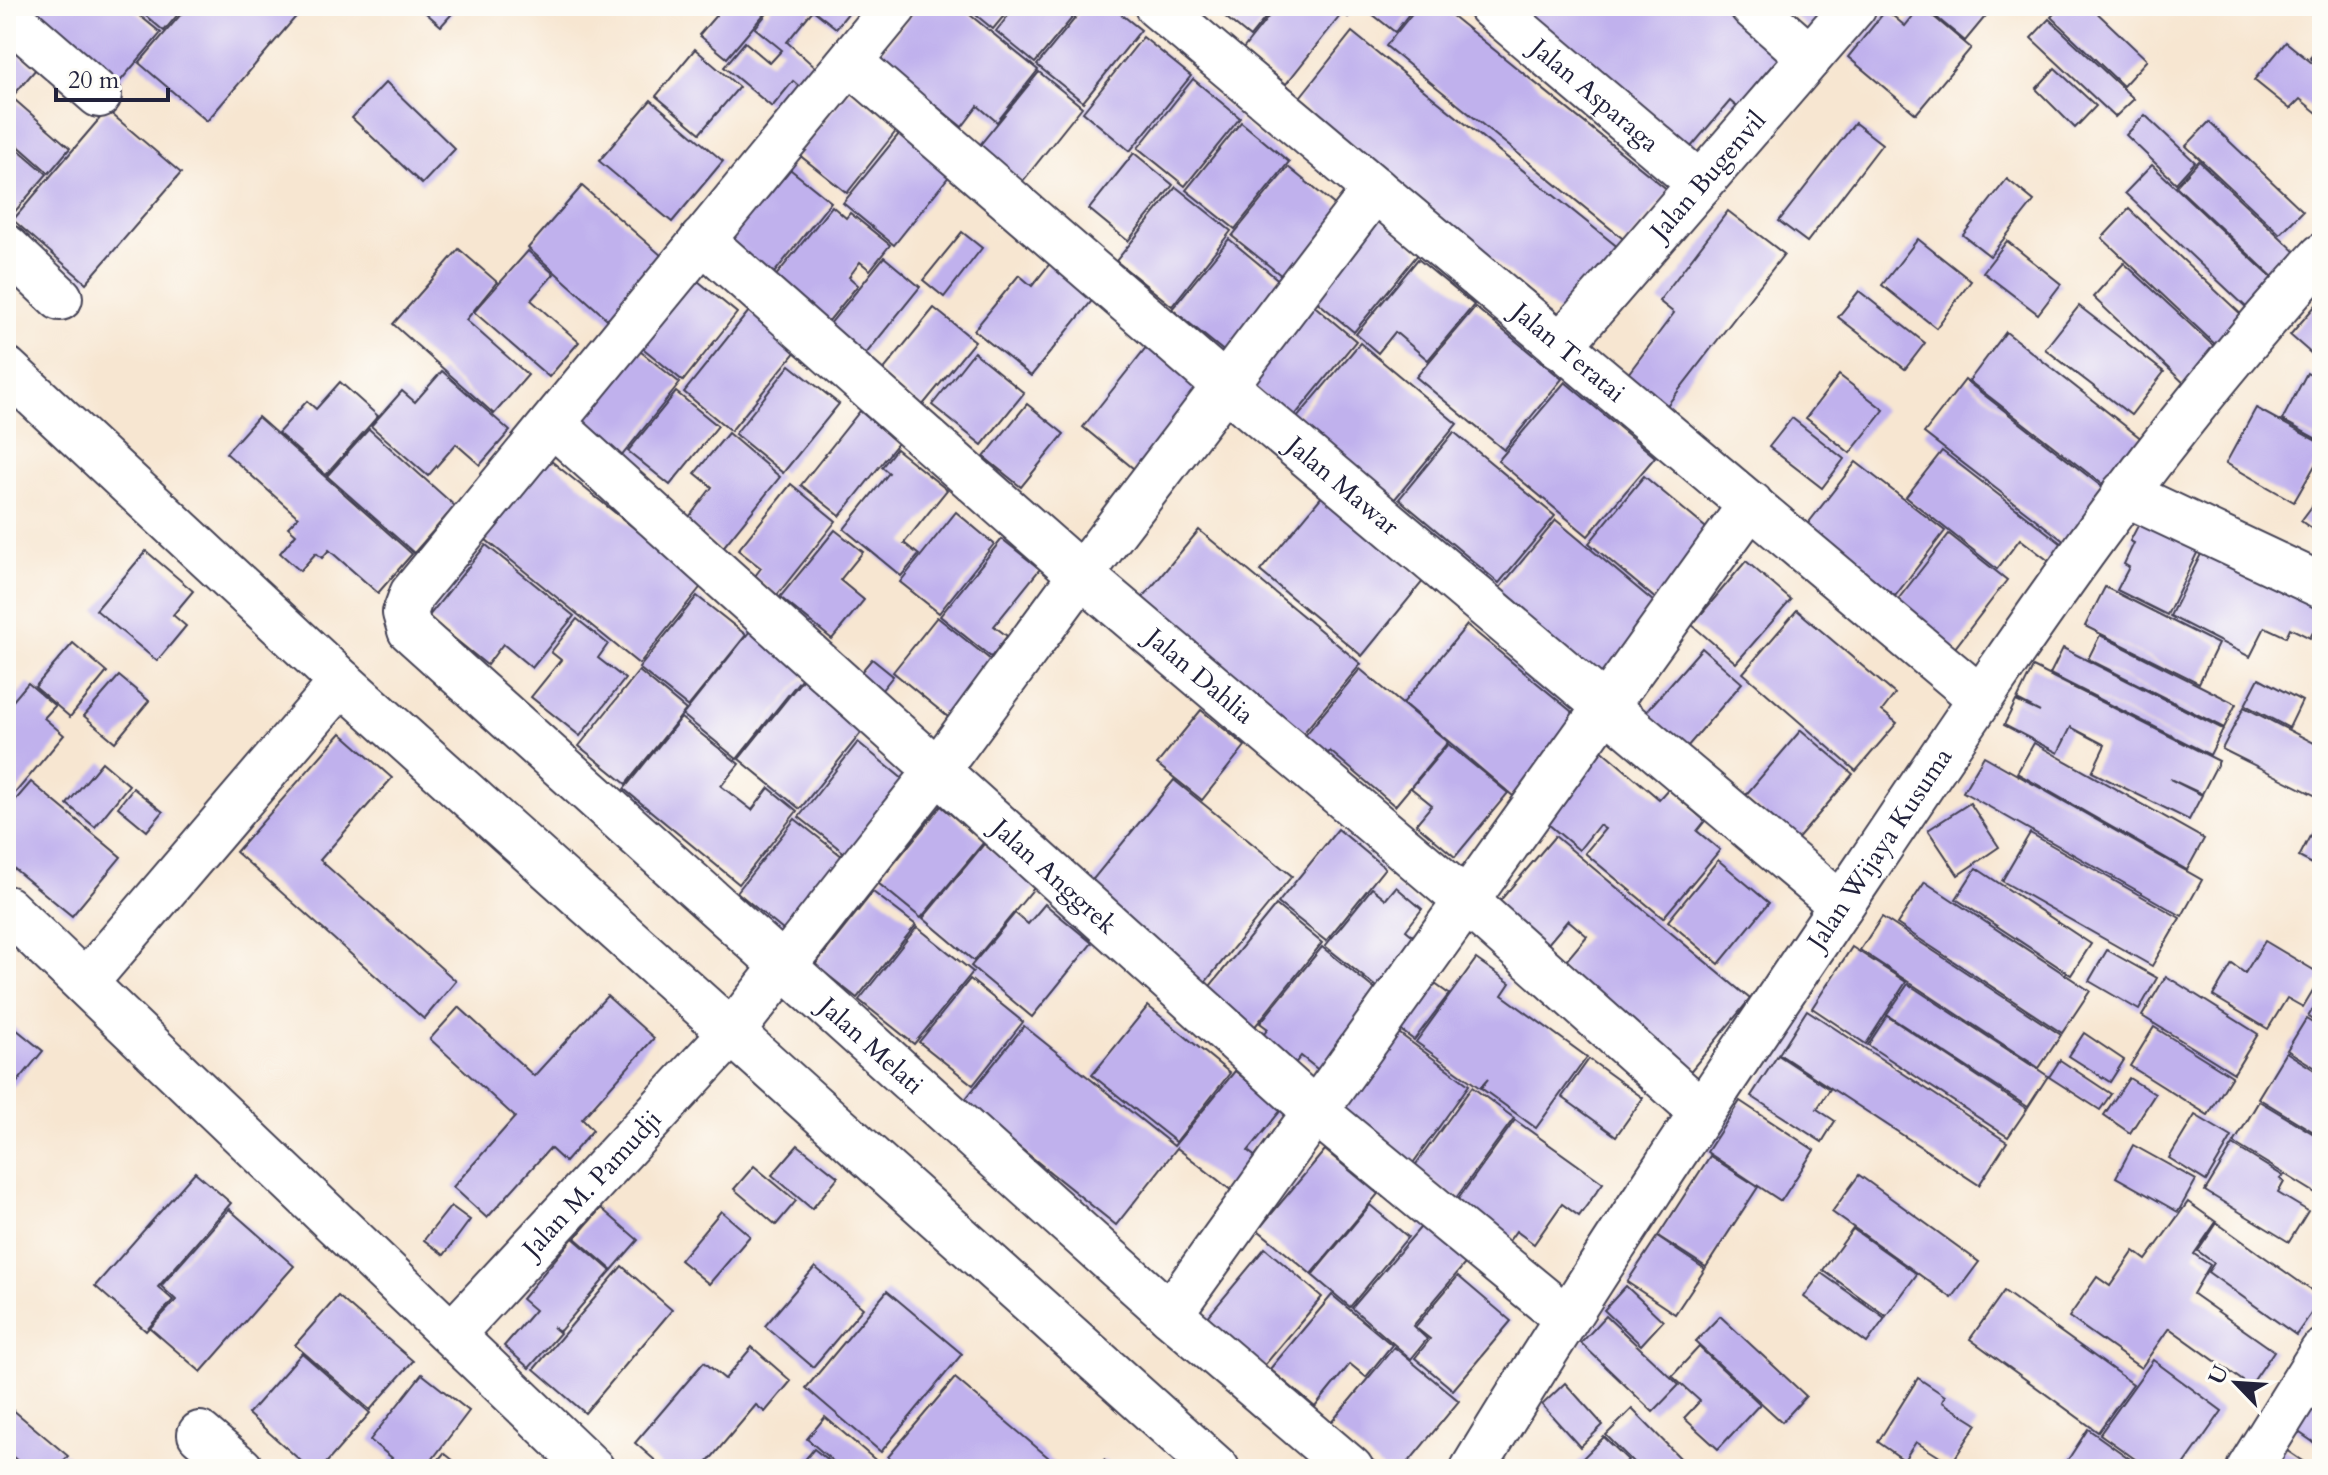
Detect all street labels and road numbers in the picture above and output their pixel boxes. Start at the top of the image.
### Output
street label: Jalan Asparaga [1520,28,1667,160]
street label: Jalan Bugenvil [1640,103,1774,250]
street label: Jalan Teratai [1502,292,1633,410]
street label: Jalan Mawar [1276,425,1407,543]
street label: Jalan Dahlia [1136,617,1262,732]
street label: Jalan Wijaya Kusuma [1797,741,1960,959]
street label: Jalan Anggrek [981,808,1125,942]
street label: Jalan Melati [809,987,931,1102]
street label: Jalan M. Pamudji [512,1102,669,1268]

